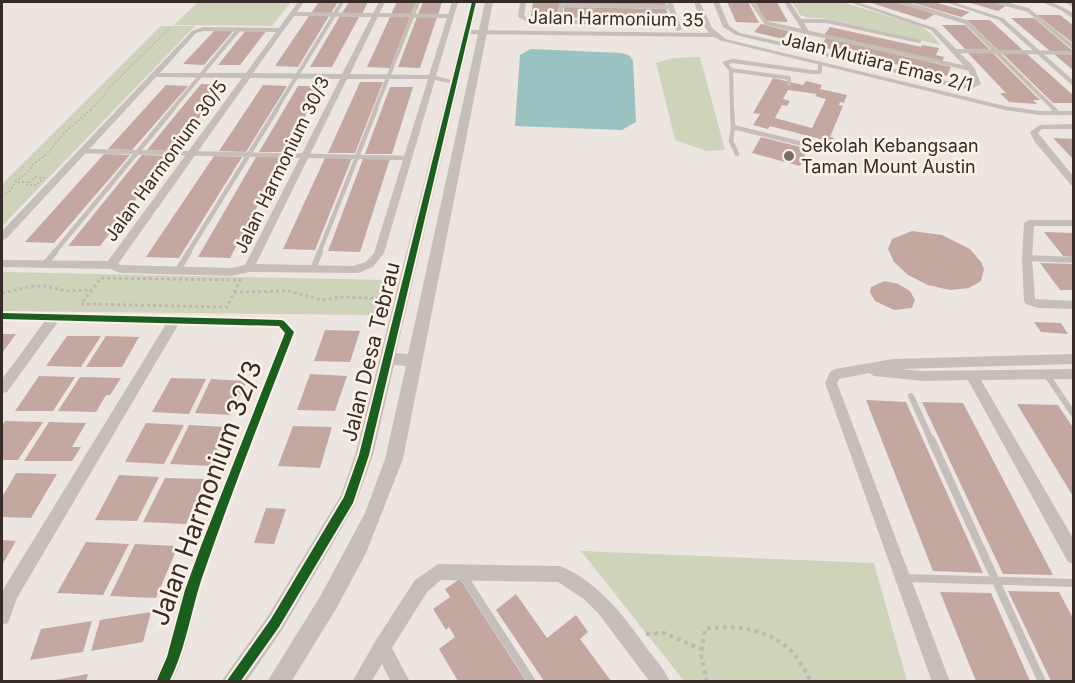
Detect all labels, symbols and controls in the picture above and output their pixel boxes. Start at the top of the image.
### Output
street label: Jalan Harmonium 35 [528,6,704,31]
street label: Jalan Mutiara Emas 2/1 [780,28,975,95]
street label: Jalan Harmonium 30/3 [230,73,334,257]
street label: Jalan Harmonium 30/5 [100,76,231,245]
place label: Sekolah Kebangsaan Taman Mount Austin [801,135,979,177]
marker: Sekolah Kebangsaan Taman Mount Austin [782,149,796,163]
street label: Jalan Desa Tebrau [336,259,405,444]
street label: Jalan Harmonium 32/3 [143,356,268,630]

